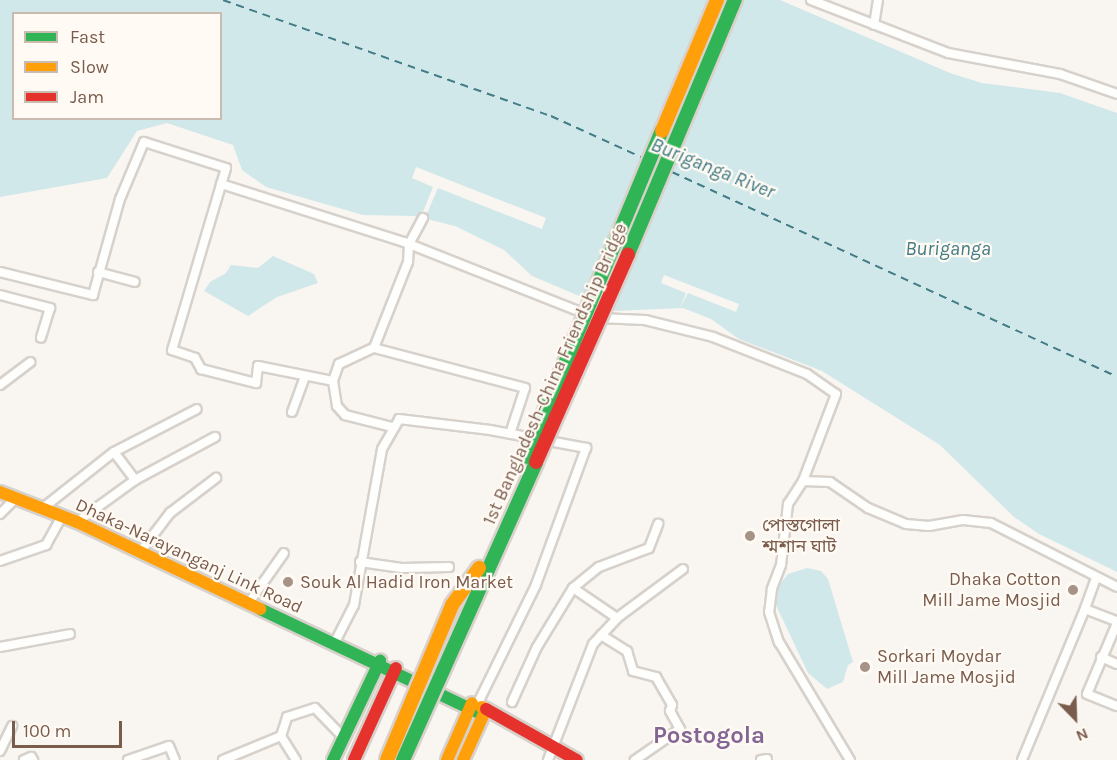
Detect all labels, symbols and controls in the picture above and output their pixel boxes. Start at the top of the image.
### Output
legend [12,12,222,120]
text: Fast [70,26,105,48]
text: Slow [70,56,109,78]
text: Jam [70,86,104,108]
water label: Buriganga River [648,132,778,204]
street label: 1st Bangladesh-China Friendship Bridge [478,220,632,528]
water label: Buriganga [905,236,991,260]
street label: Dhaka-Narayanganj Link Road [72,494,306,618]
place label: পোস্তগোলা শ্মশান ঘাট [762,515,840,558]
marker: পোস্তগোলা শ্মশান ঘাট [743,529,757,543]
place label: Dhaka Cotton Mill Jame Mosjid [922,569,1061,612]
place label: Souk Al Hadid Iron Market [300,571,513,593]
marker: Souk Al Hadid Iron Market [281,575,295,589]
marker: Dhaka Cotton Mill Jame Mosjid [1066,583,1080,597]
place label: Sorkari Moydar Mill Jame Mosjid [877,646,1016,688]
marker: Sorkari Moydar Mill Jame Mosjid [858,660,872,674]
north arrow [1045,688,1105,748]
scale bar [15,709,124,747]
text: 100 m [23,720,71,742]
district label: Postogola [653,722,765,750]
text: N [1073,724,1091,746]

